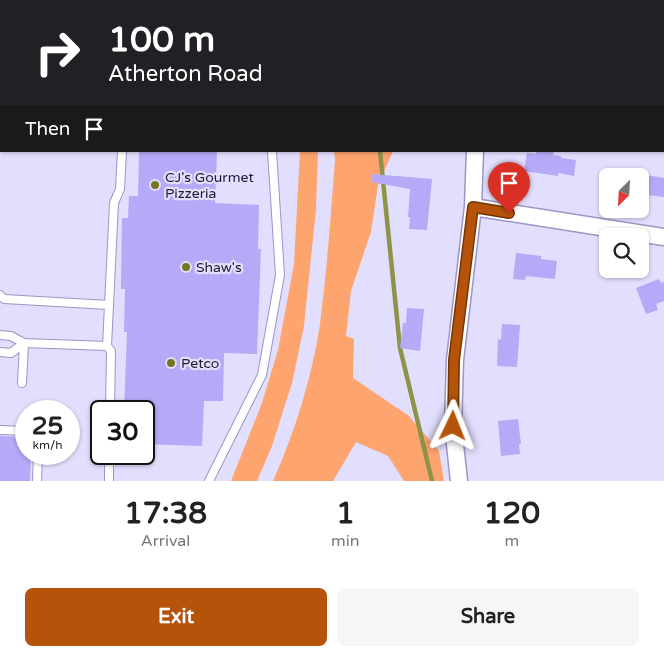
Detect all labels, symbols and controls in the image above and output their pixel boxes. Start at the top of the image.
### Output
text: 100 m [108,19,215,61]
icon: right [25,20,90,85]
text: Atherton Road [108,61,263,87]
icon: arrive [80,115,108,143]
text: Then [25,118,70,140]
pin [488,162,530,213]
north arrow [599,168,649,218]
map controls [599,168,649,278]
place label: CJ's Gourmet Pizzeria [165,169,254,202]
icon: arrive [495,169,523,197]
marker: CJ's Gourmet Pizzeria [149,179,161,191]
button: search [599,228,649,278]
place label: Shaw's [196,259,242,276]
marker: Shaw's [180,261,192,273]
place label: Petco [181,355,219,372]
marker: Petco [165,357,177,369]
position arrow [426,399,478,451]
speed limit sign: 30 [90,400,155,465]
text: 25 [32,411,63,441]
text: km/h [32,438,63,452]
text: 17:38 [124,495,207,532]
text: 1 [336,495,355,532]
text: 120 [484,495,540,532]
text: Arrival [141,531,190,551]
text: min [331,531,360,551]
text: m [504,531,519,551]
button: Exit [25,588,327,646]
button: Share [337,588,639,646]

